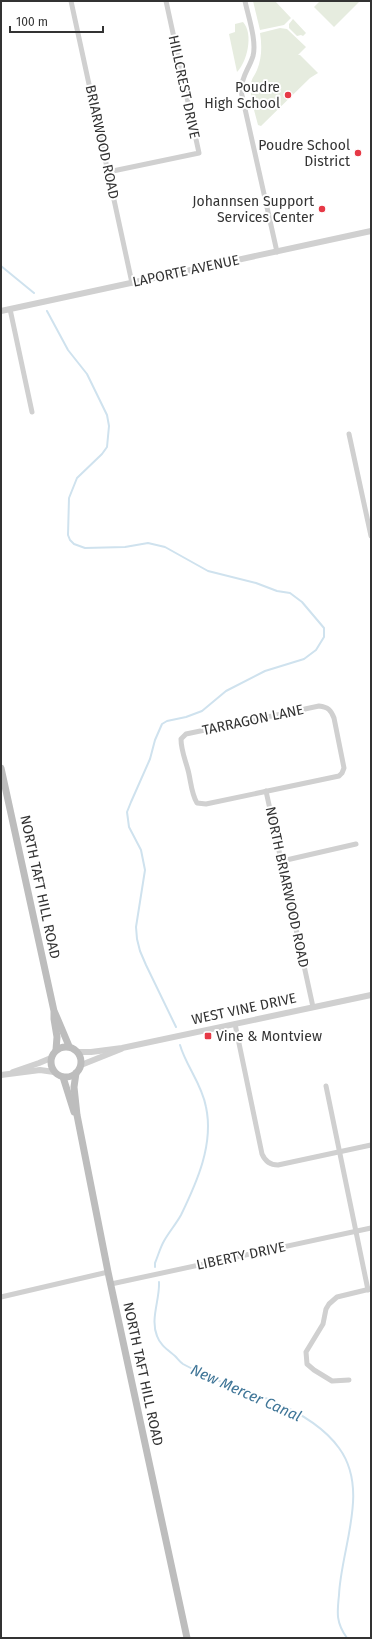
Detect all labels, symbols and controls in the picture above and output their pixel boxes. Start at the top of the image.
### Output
scale bar [10,8,103,34]
text: 100 m [16,15,48,29]
street label: HILLCREST DRIVE [165,33,203,141]
place label: Poudre High School [204,79,280,112]
street label: BRIARWOOD ROAD [82,83,122,201]
marker: Poudre High School [283,90,293,100]
place label: Poudre School District [258,137,351,170]
marker: Poudre School District [353,148,363,158]
place label: Johannsen Support Services Center [192,193,315,226]
marker: Johannsen Support Services Center [317,204,327,214]
street label: LAPORTE AVENUE [131,251,241,291]
street label: TARRAGON LANE [201,701,305,739]
street label: NORTH BRIARWOOD ROAD [262,805,312,969]
street label: NORTH TAFT HILL ROAD [16,814,64,960]
street label: WEST VINE DRIVE [190,990,298,1028]
place label: Vine & Montview [216,1028,322,1045]
marker: Vine & Montview [203,1031,213,1041]
street label: LIBERTY DRIVE [195,1238,287,1274]
street label: NORTH TAFT HILL ROAD [119,1301,167,1447]
water label: New Mercer Canal [188,1361,304,1425]

